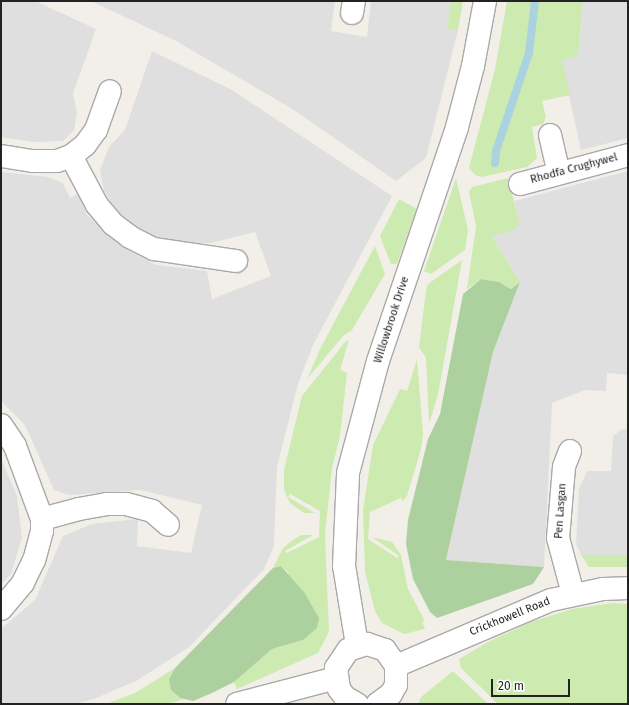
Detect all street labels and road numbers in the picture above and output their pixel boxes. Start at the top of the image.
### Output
street label: Rhodfa Crughywel [529,151,619,187]
street label: Willowbrook Drive [372,275,412,365]
street label: Pen Lasgan [552,483,570,539]
street label: Crickhowell Road [468,595,552,639]

